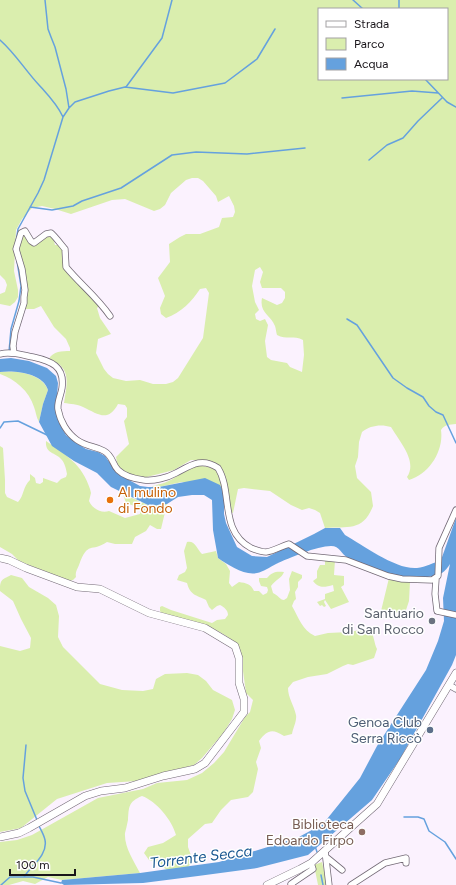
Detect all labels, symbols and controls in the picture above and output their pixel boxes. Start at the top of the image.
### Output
legend [318,8,448,80]
text: Strada [354,17,389,31]
text: Parco [354,37,384,51]
text: Acqua [354,57,388,71]
place label: Al mulino di Fondo [118,484,176,517]
marker: Al mulino di Fondo [105,495,115,505]
place label: Santuario di San Rocco [342,605,424,638]
marker: Santuario di San Rocco [427,616,437,626]
place label: Genoa Club Serra Riccò [348,714,422,747]
marker: Genoa Club Serra Riccò [425,725,435,735]
place label: Biblioteca Edoardo Firpo [266,816,354,849]
marker: Biblioteca Edoardo Firpo [357,827,367,837]
water label: Torrente Secca [149,842,253,872]
scale bar [10,851,75,877]
text: 100 m [16,858,50,872]

